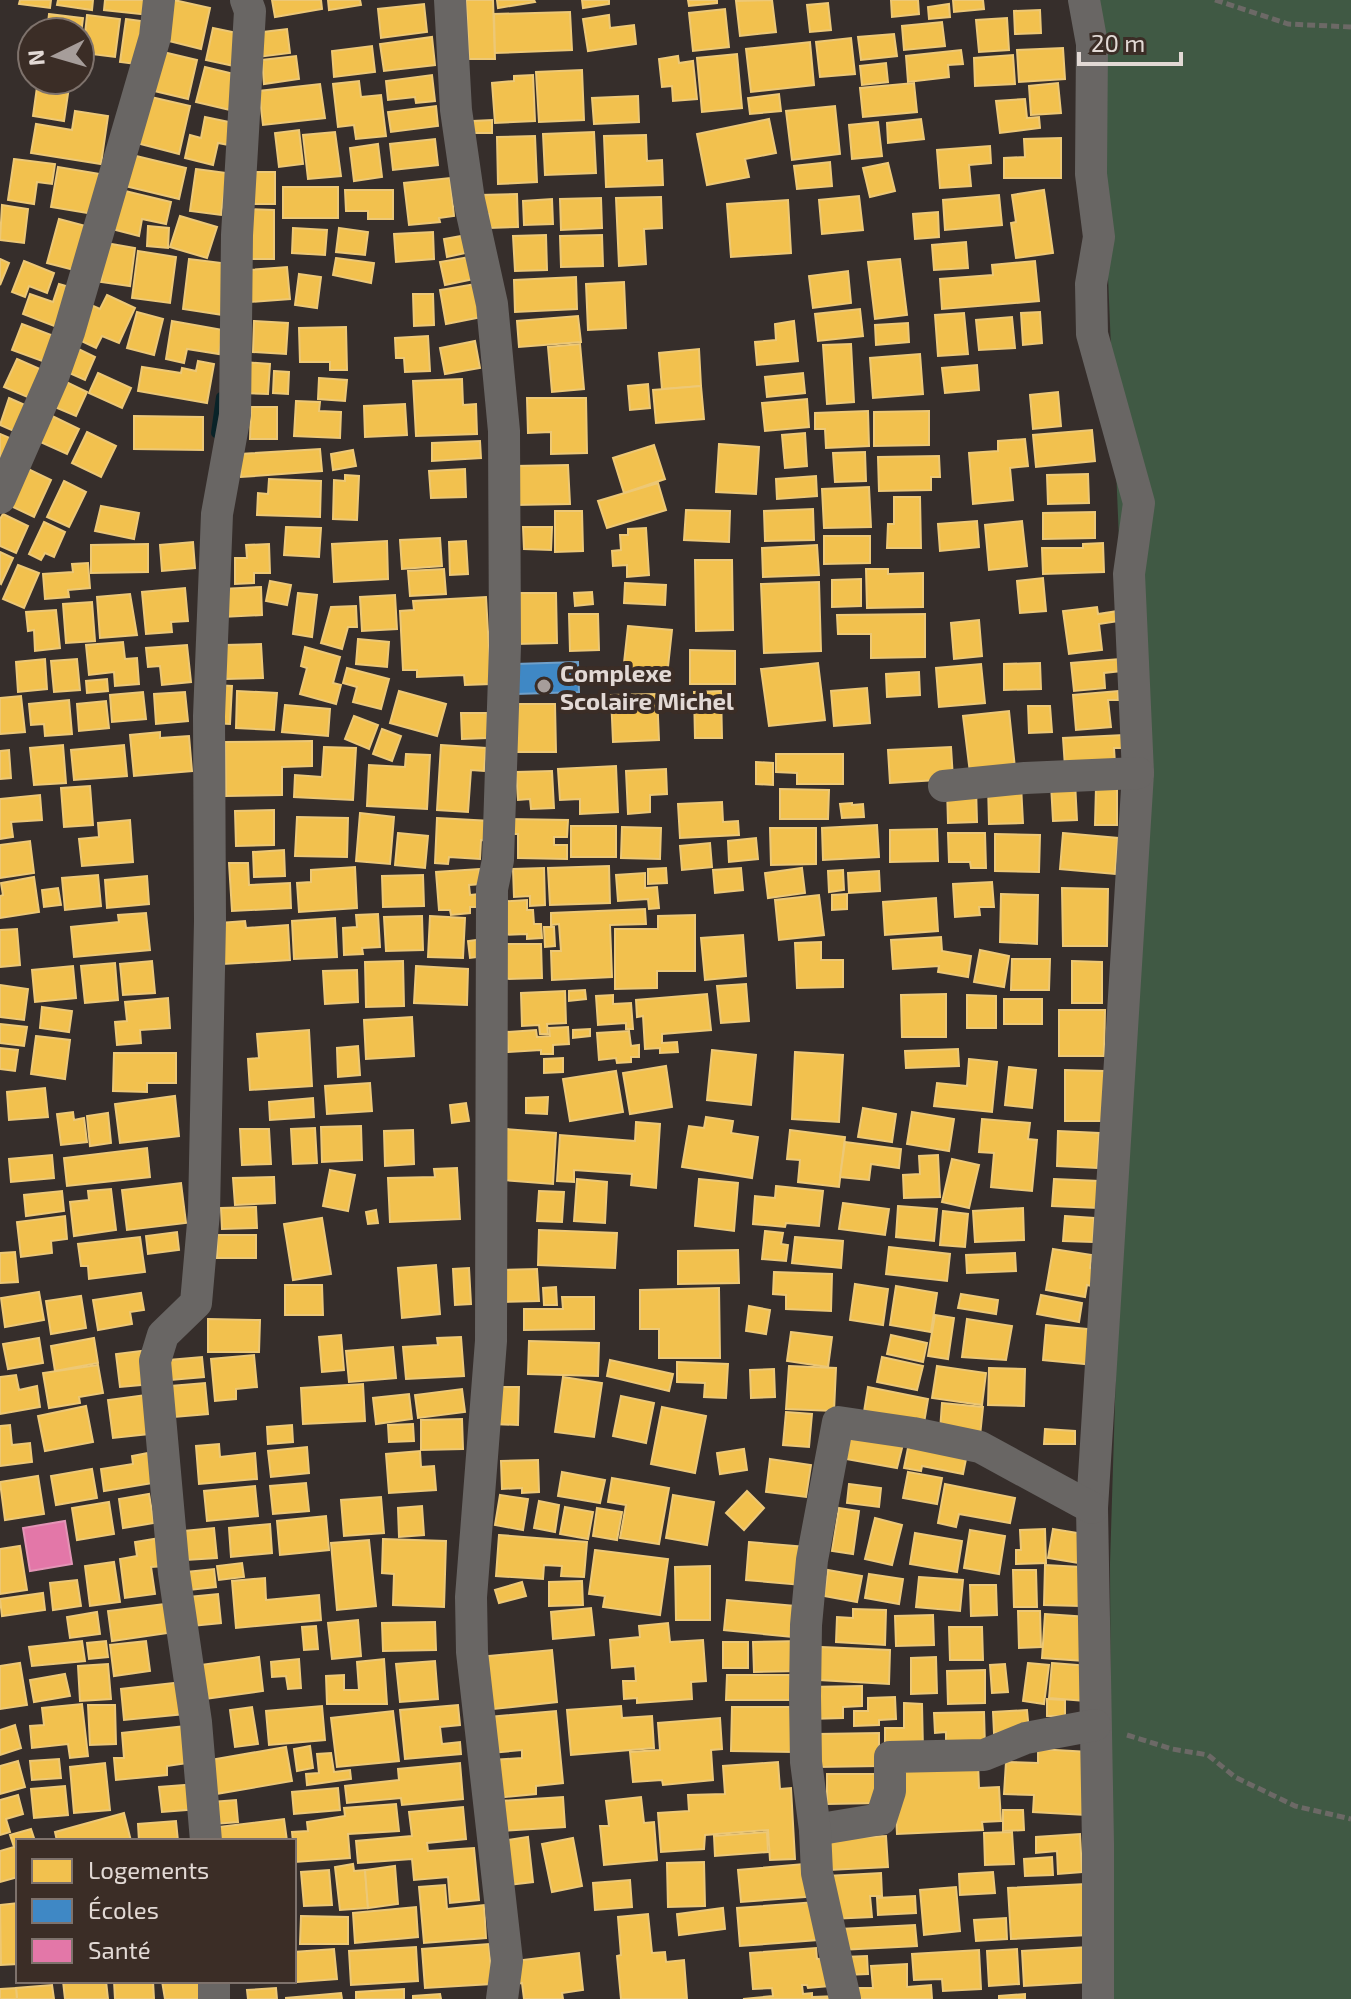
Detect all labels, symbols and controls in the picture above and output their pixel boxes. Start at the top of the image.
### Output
north arrow [16,16,96,96]
scale bar [1079,16,1181,66]
text: 20 m [1091,28,1145,57]
text: N [21,49,49,67]
place label: Complexe Scolaire Michel [560,658,734,715]
marker: Complexe Scolaire Michel [535,677,553,695]
legend [16,1839,296,1983]
text: Logements [88,1855,209,1884]
text: Écoles [88,1895,159,1924]
text: Santé [88,1935,151,1964]

